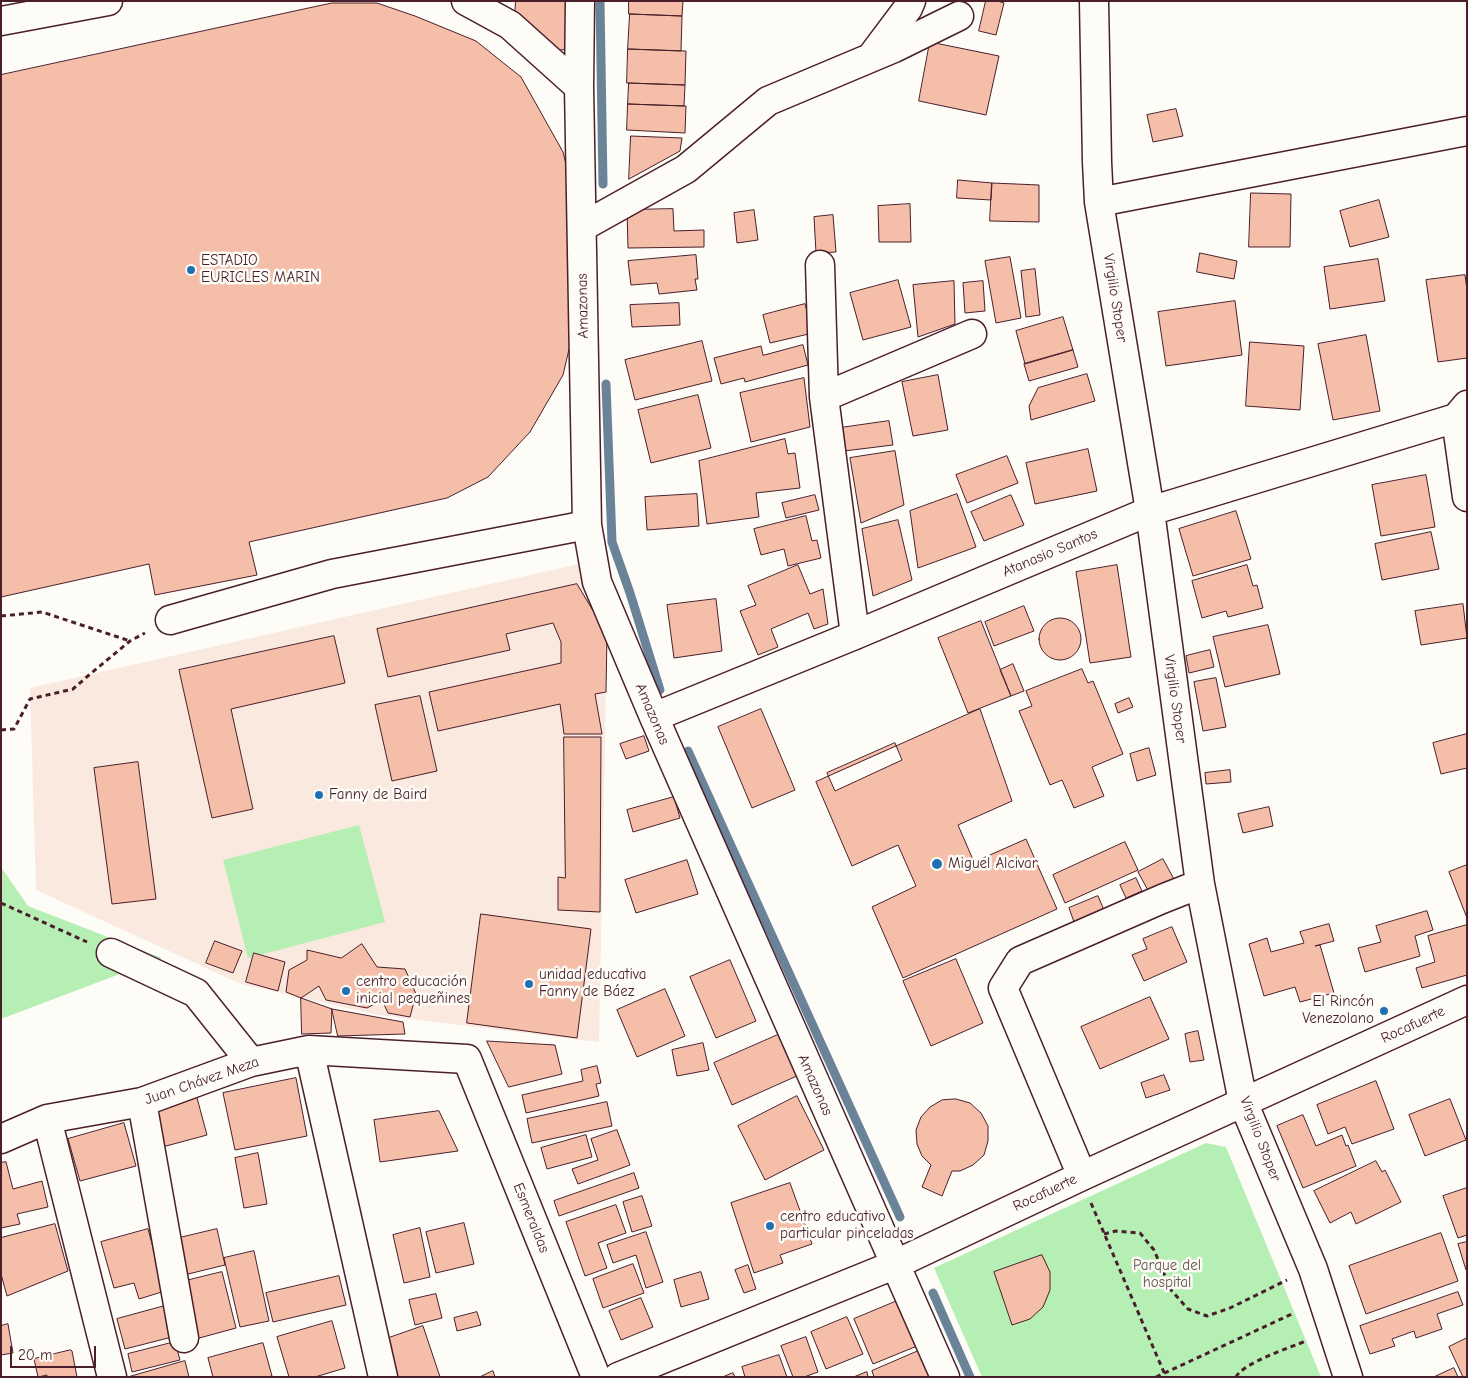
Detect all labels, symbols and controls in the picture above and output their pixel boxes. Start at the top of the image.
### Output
place label: ESTADIO EURICLES MARIN [201,252,320,287]
street label: Virgilio Stoper [1099,252,1131,344]
marker: ESTADIO EURICLES MARIN [185,264,197,276]
street label: Amazonas [573,273,593,339]
street label: Atanasio Santos [1000,525,1100,581]
street label: Virgilio Stoper [1160,653,1190,745]
street label: Amazonas [631,680,673,748]
place label: Fanny de Baird [329,786,427,804]
marker: Fanny de Baird [313,789,325,801]
place label: Miguel Alcivar [948,855,1038,873]
marker: Miguel Alcivar [930,857,944,871]
place label: unidad educativa Fanny de Báez [539,966,647,1001]
place label: centro educación inicial pequeñines [356,973,470,1008]
marker: unidad educativa Fanny de Báez [523,978,535,990]
marker: centro educación inicial pequeñines [340,985,352,997]
place label: El Rincón Venezolano [1302,993,1374,1028]
street label: Rocafuerte [1378,1002,1448,1048]
marker: El Rincón Venezolano [1378,1005,1390,1017]
street label: Amazonas [794,1052,836,1118]
street label: Juan Chávez Meza [143,1053,261,1109]
street label: Virgilio Stoper [1236,1094,1284,1184]
street label: Rocafuerte [1010,1170,1080,1216]
street label: Esmeraldas [509,1180,553,1256]
place label: centro educativo particular pinceladas [780,1208,914,1243]
marker: centro educativo particular pinceladas [764,1220,776,1232]
park label: Parque del hospital [1133,1257,1201,1292]
scale bar [12,1336,99,1368]
text: 20 m [18,1346,52,1364]

